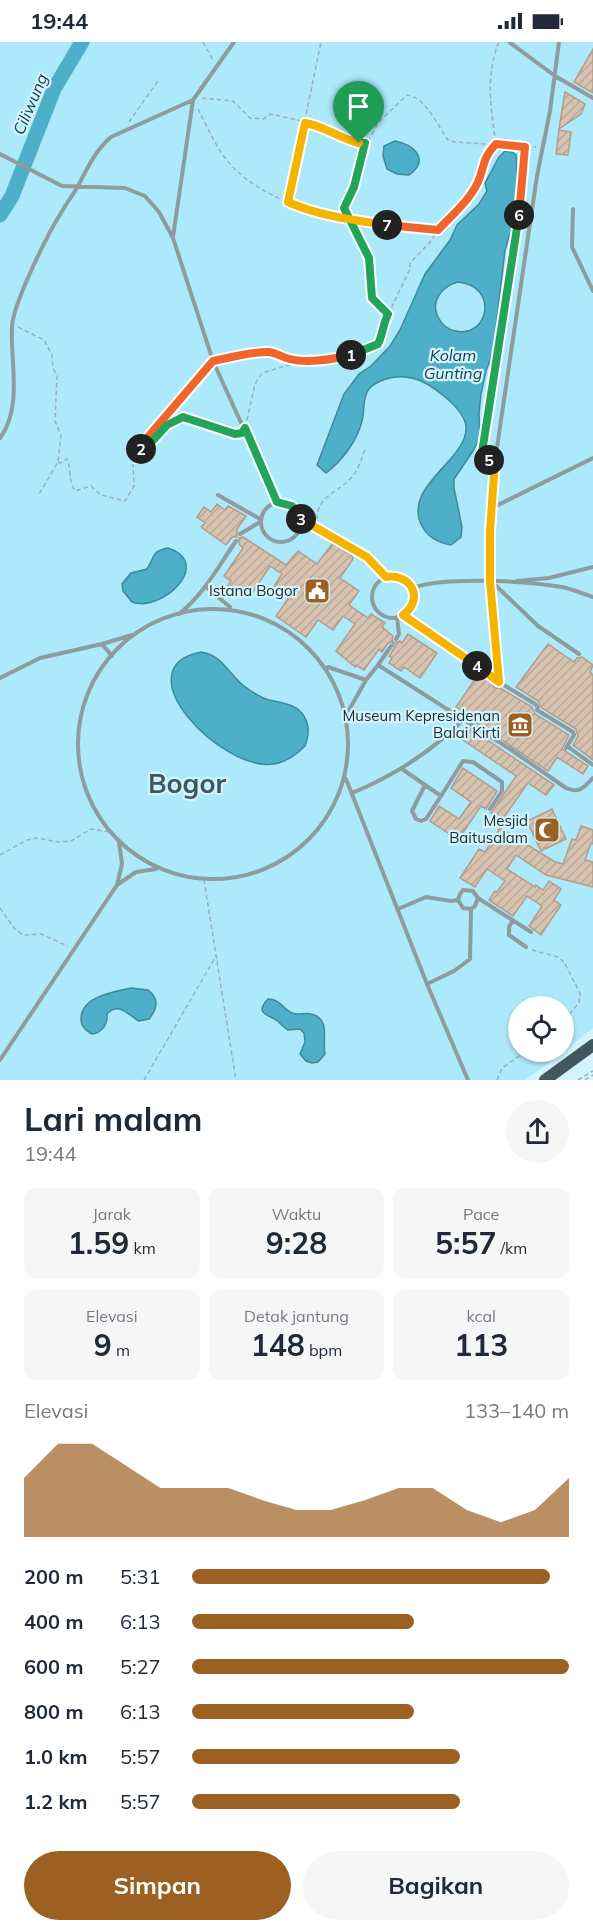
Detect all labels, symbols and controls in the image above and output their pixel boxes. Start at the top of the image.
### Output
text: 19:44 [30,7,88,35]
water label: Ciliwung [8,70,52,138]
pin [333,81,384,143]
icon: arrive [342,90,375,123]
pin: 6 [504,200,534,230]
text: 6 [514,205,524,225]
pin: 7 [372,210,402,240]
text: 7 [382,215,392,235]
pin: 1 [336,340,366,370]
text: 1 [346,345,356,365]
water label: Kolam Gunting [424,345,483,383]
pin: 2 [126,434,156,464]
text: 2 [136,439,146,459]
pin: 5 [474,445,504,475]
text: 5 [484,450,494,470]
pin: 3 [286,504,316,534]
text: 3 [296,509,306,529]
public building icon: Istana Bogor [302,576,332,606]
place label: Istana Bogor [209,581,299,600]
pin: 4 [462,651,492,681]
text: 4 [472,656,482,676]
place label: Museum Kepresidenan Balai Kirti [342,706,500,742]
museum icon: Museum Kepresidenan Balai Kirti [505,710,535,740]
district label: Bogor [148,766,226,800]
place label: Mesjid Baitusalam [449,811,528,847]
mosque icon: Mesjid Baitusalam [532,815,562,845]
map controls [508,996,574,1062]
button: locate [508,996,574,1062]
text: Lari malam [24,1098,202,1139]
button: share [506,1100,569,1163]
text: 19:44 [24,1141,77,1166]
text: Jarak [93,1204,131,1224]
text: Waktu [272,1204,321,1224]
text: Pace [463,1204,499,1224]
text: 1.59 [68,1224,129,1262]
text: 9:28 [266,1224,327,1262]
text: 5:57 [435,1224,496,1262]
text: km [129,1238,156,1258]
text: /km [496,1238,527,1258]
text: Elevasi [86,1306,138,1326]
text: Detak jantung [244,1306,349,1326]
text: kcal [467,1306,496,1326]
text: 9 [94,1326,112,1364]
text: 148 [251,1326,305,1364]
text: 113 [454,1326,508,1364]
text: m [112,1340,130,1360]
text: bpm [305,1340,342,1360]
text: Elevasi [24,1398,88,1423]
text: 133–140 m [464,1398,569,1423]
text: 200 m [24,1564,83,1589]
text: 5:31 [120,1564,161,1589]
text: 400 m [24,1609,83,1634]
text: 6:13 [120,1609,161,1634]
text: 600 m [24,1654,83,1679]
text: 5:27 [120,1654,161,1679]
text: 800 m [24,1699,83,1724]
text: 6:13 [120,1699,161,1724]
text: 1.0 km [24,1744,87,1769]
text: 5:57 [120,1744,161,1769]
text: 1.2 km [24,1789,87,1814]
text: 5:57 [120,1789,161,1814]
button: Simpan [24,1851,291,1920]
button: Bagikan [303,1851,569,1920]

